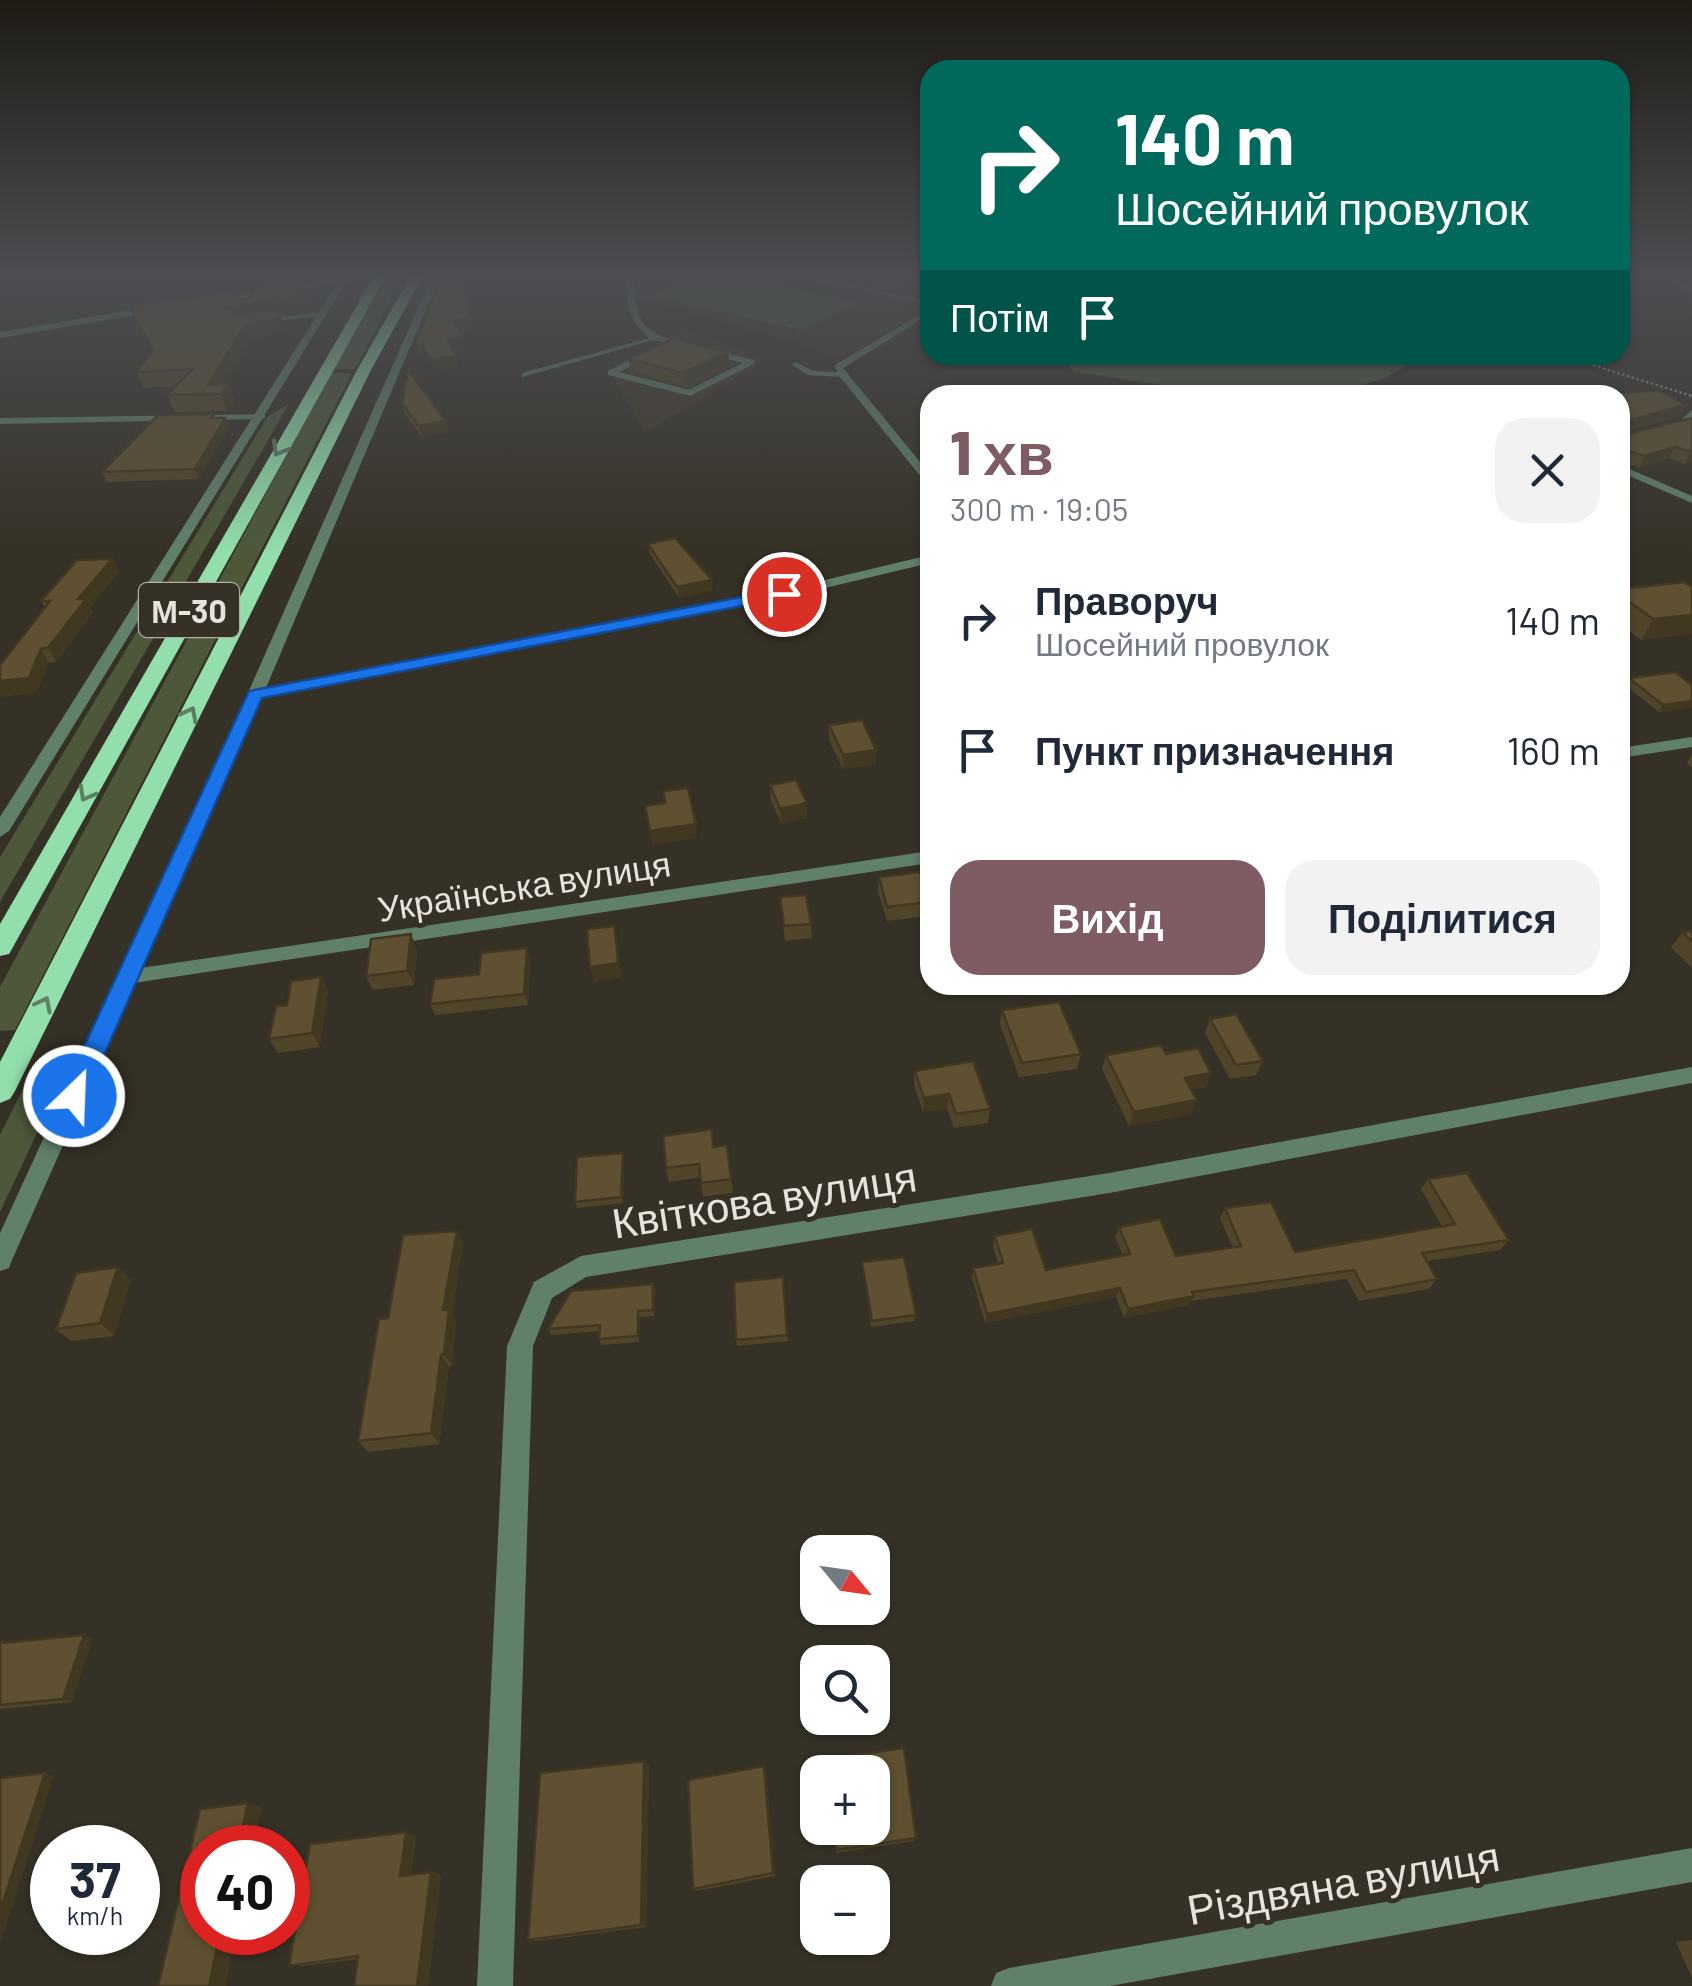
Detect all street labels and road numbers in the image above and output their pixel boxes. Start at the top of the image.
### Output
road number: М-30 [139,583,239,637]
street label: Українська вулиця [375,841,673,929]
street label: Квіткова вулиця [608,1149,920,1248]
street label: Різдвяна вулиця [1183,1829,1503,1934]

